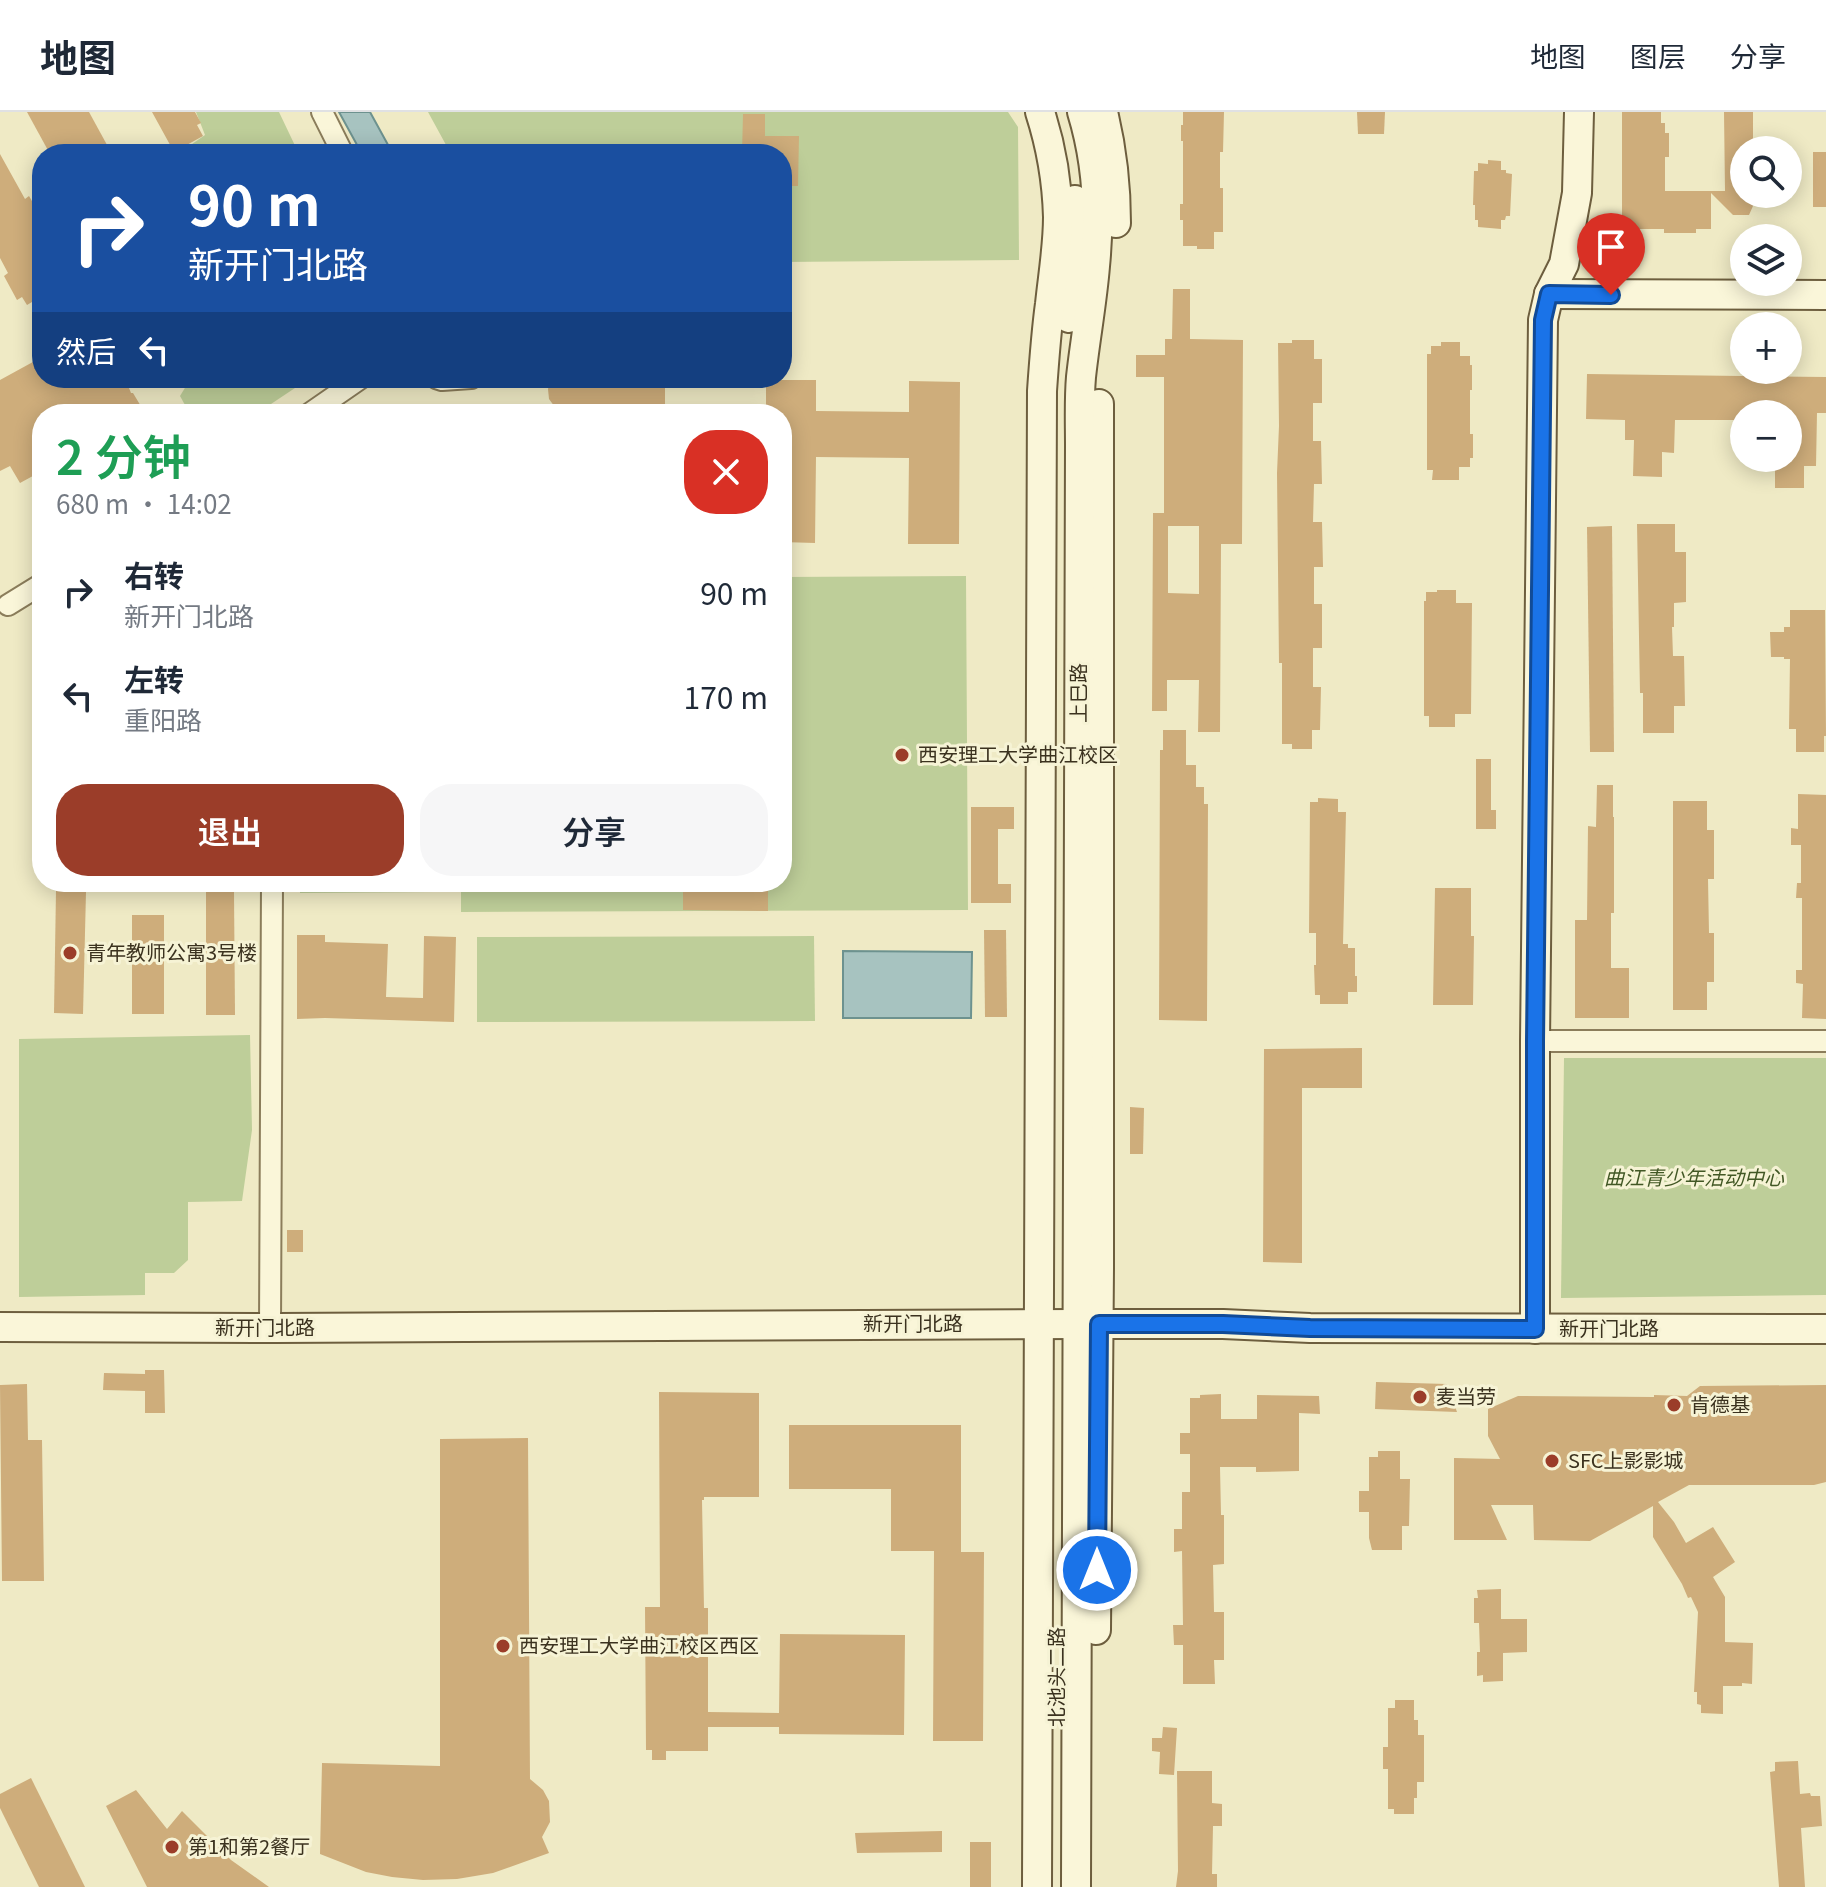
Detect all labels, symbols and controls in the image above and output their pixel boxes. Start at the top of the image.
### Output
text: 地图 [40,28,116,83]
text: 地图 [1530,35,1586,75]
text: 图层 [1630,35,1686,75]
text: 分享 [1730,35,1786,75]
map controls [1730,136,1802,472]
button: search [1730,136,1802,208]
text: 90 m [188,161,321,242]
icon: right [56,176,160,280]
pin [1577,213,1645,295]
button: layers [1730,224,1802,296]
icon: arrive [1589,225,1633,269]
text: 新开门北路 [188,236,368,288]
button: + [1730,312,1802,384]
text: 然后 [56,328,116,372]
icon: left [132,328,176,372]
button: − [1730,400,1802,472]
text: 2 分钟 [56,419,191,489]
button: close [684,430,768,514]
text: 680 m · 14:02 [56,484,232,521]
text: 右转 [124,552,184,596]
icon: right [56,570,100,614]
text: 90 m [700,570,768,614]
text: 新开门北路 [124,596,254,633]
text: 左转 [124,656,184,700]
street label: 上巳路 [1063,663,1092,723]
icon: left [56,674,100,718]
text: 170 m [684,674,768,718]
text: 重阳路 [124,700,202,737]
place label: 西安理工大学曲江校区 [918,739,1118,768]
marker: 西安理工大学曲江校区 [893,746,911,764]
button: 退出 [56,784,404,876]
button: 分享 [420,784,768,876]
place label: 青年教师公寓3号楼 [86,937,257,966]
marker: 青年教师公寓3号楼 [61,944,79,962]
park label: 曲江青少年活动中心 [1604,1162,1785,1191]
street label: 新开门北路 [863,1308,963,1337]
street label: 新开门北路 [215,1312,315,1341]
street label: 新开门北路 [1559,1313,1659,1342]
place label: 麦当劳 [1436,1381,1496,1410]
marker: 麦当劳 [1411,1388,1429,1406]
place label: 肯德基 [1690,1389,1750,1418]
marker: 肯德基 [1665,1396,1683,1414]
place label: SFC上影影城 [1568,1445,1683,1474]
marker: SFC上影影城 [1543,1452,1561,1470]
position arrow [1055,1528,1139,1612]
street label: 北池头二路 [1041,1627,1070,1727]
place label: 西安理工大学曲江校区西区 [519,1630,759,1659]
marker: 西安理工大学曲江校区西区 [494,1637,512,1655]
place label: 第1和第2餐厅 [188,1831,310,1860]
marker: 第1和第2餐厅 [163,1838,181,1856]

